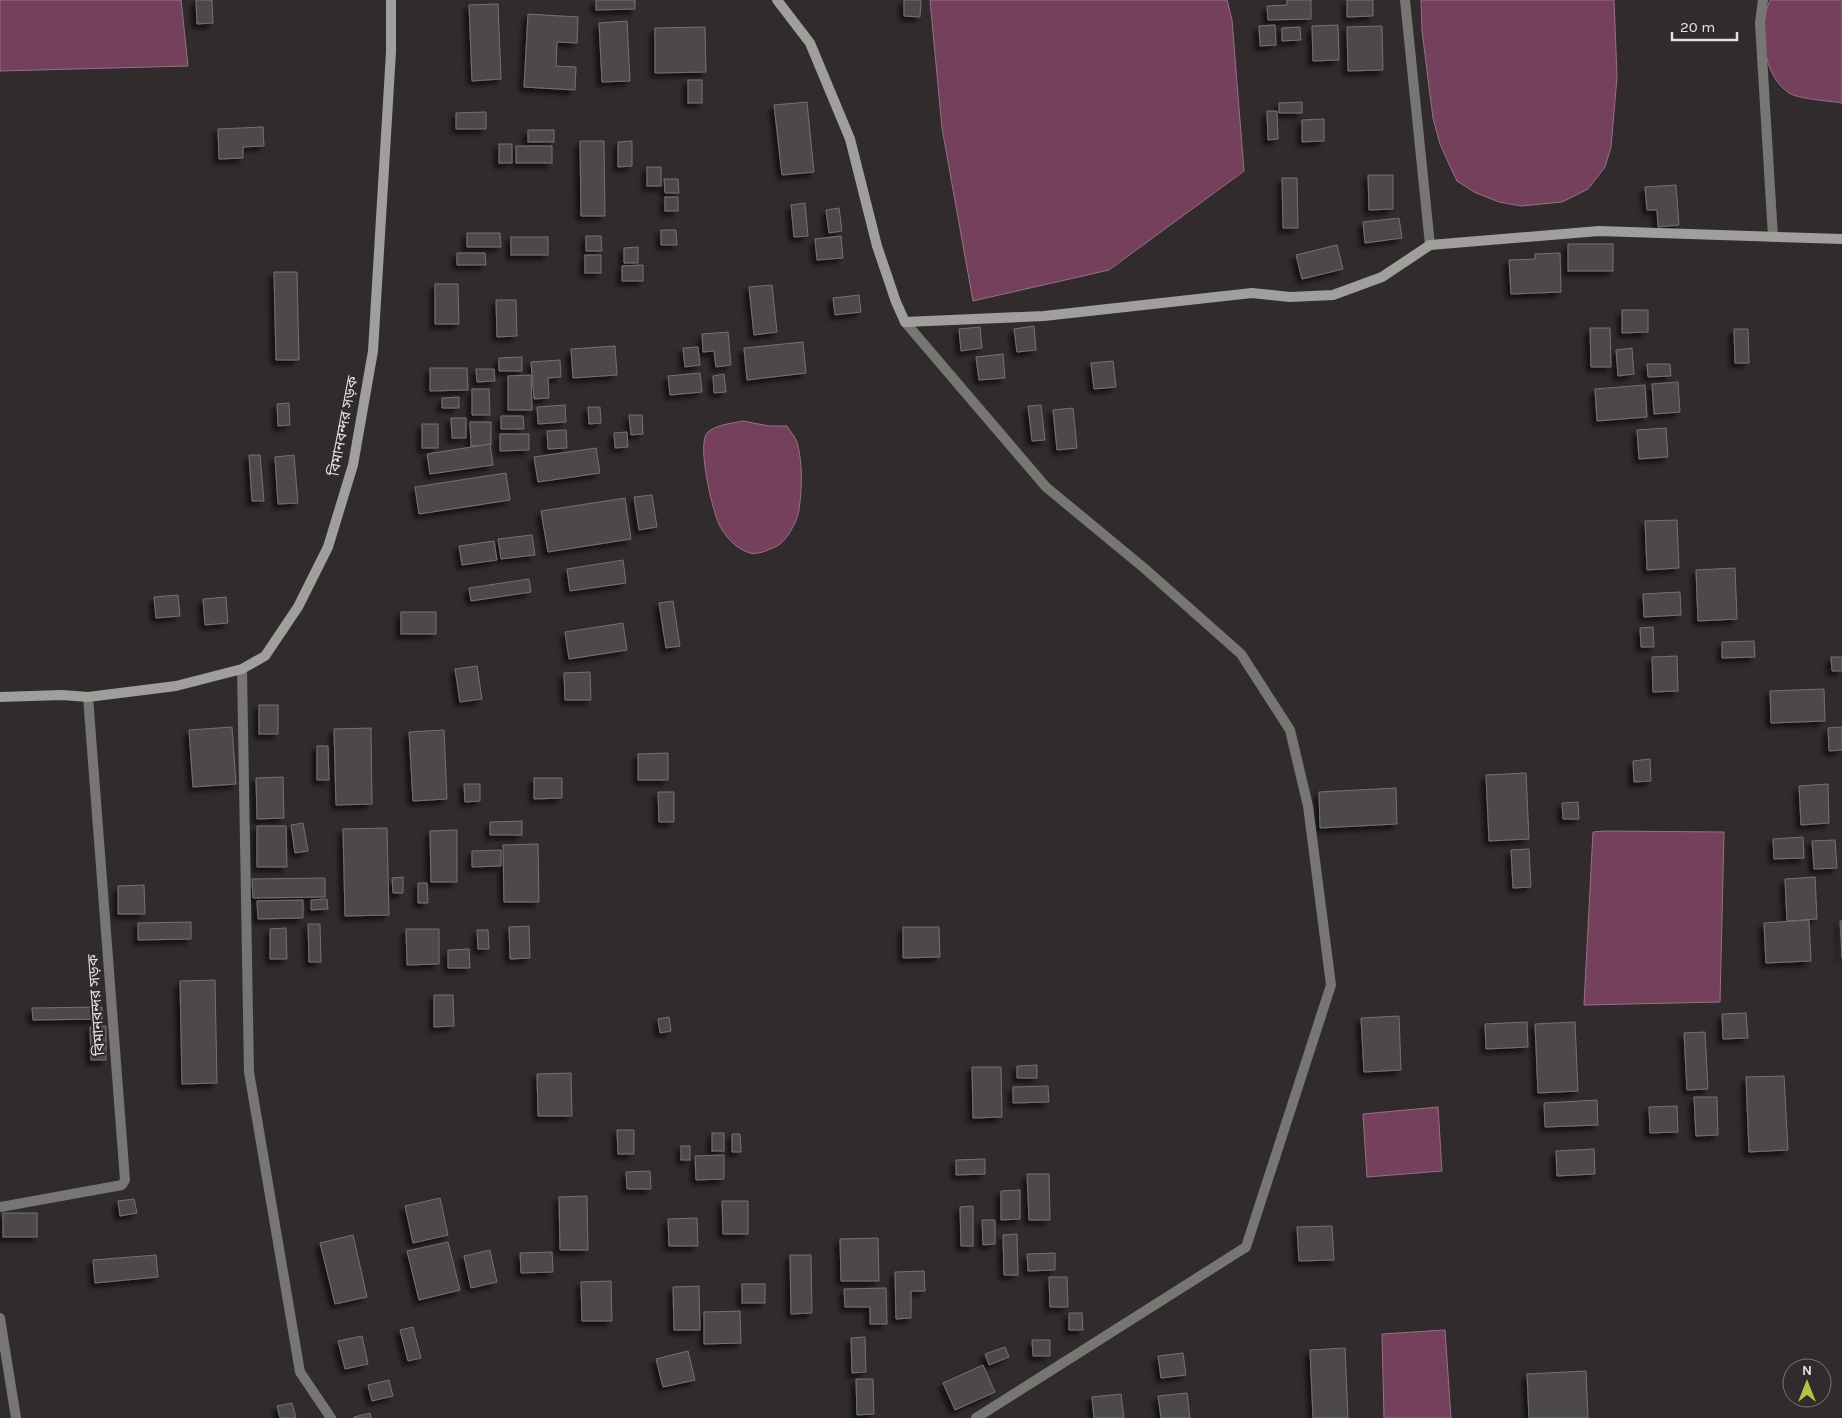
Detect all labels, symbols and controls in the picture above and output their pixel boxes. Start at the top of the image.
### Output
scale bar [1672,10,1737,42]
text: 20 m [1680,18,1715,36]
street label: বিমানবন্দর সড়ক [324,374,362,479]
street label: বিমানবন্দর সড়ক [83,953,109,1057]
north arrow [1782,1358,1832,1408]
text: N [1802,1362,1812,1379]

